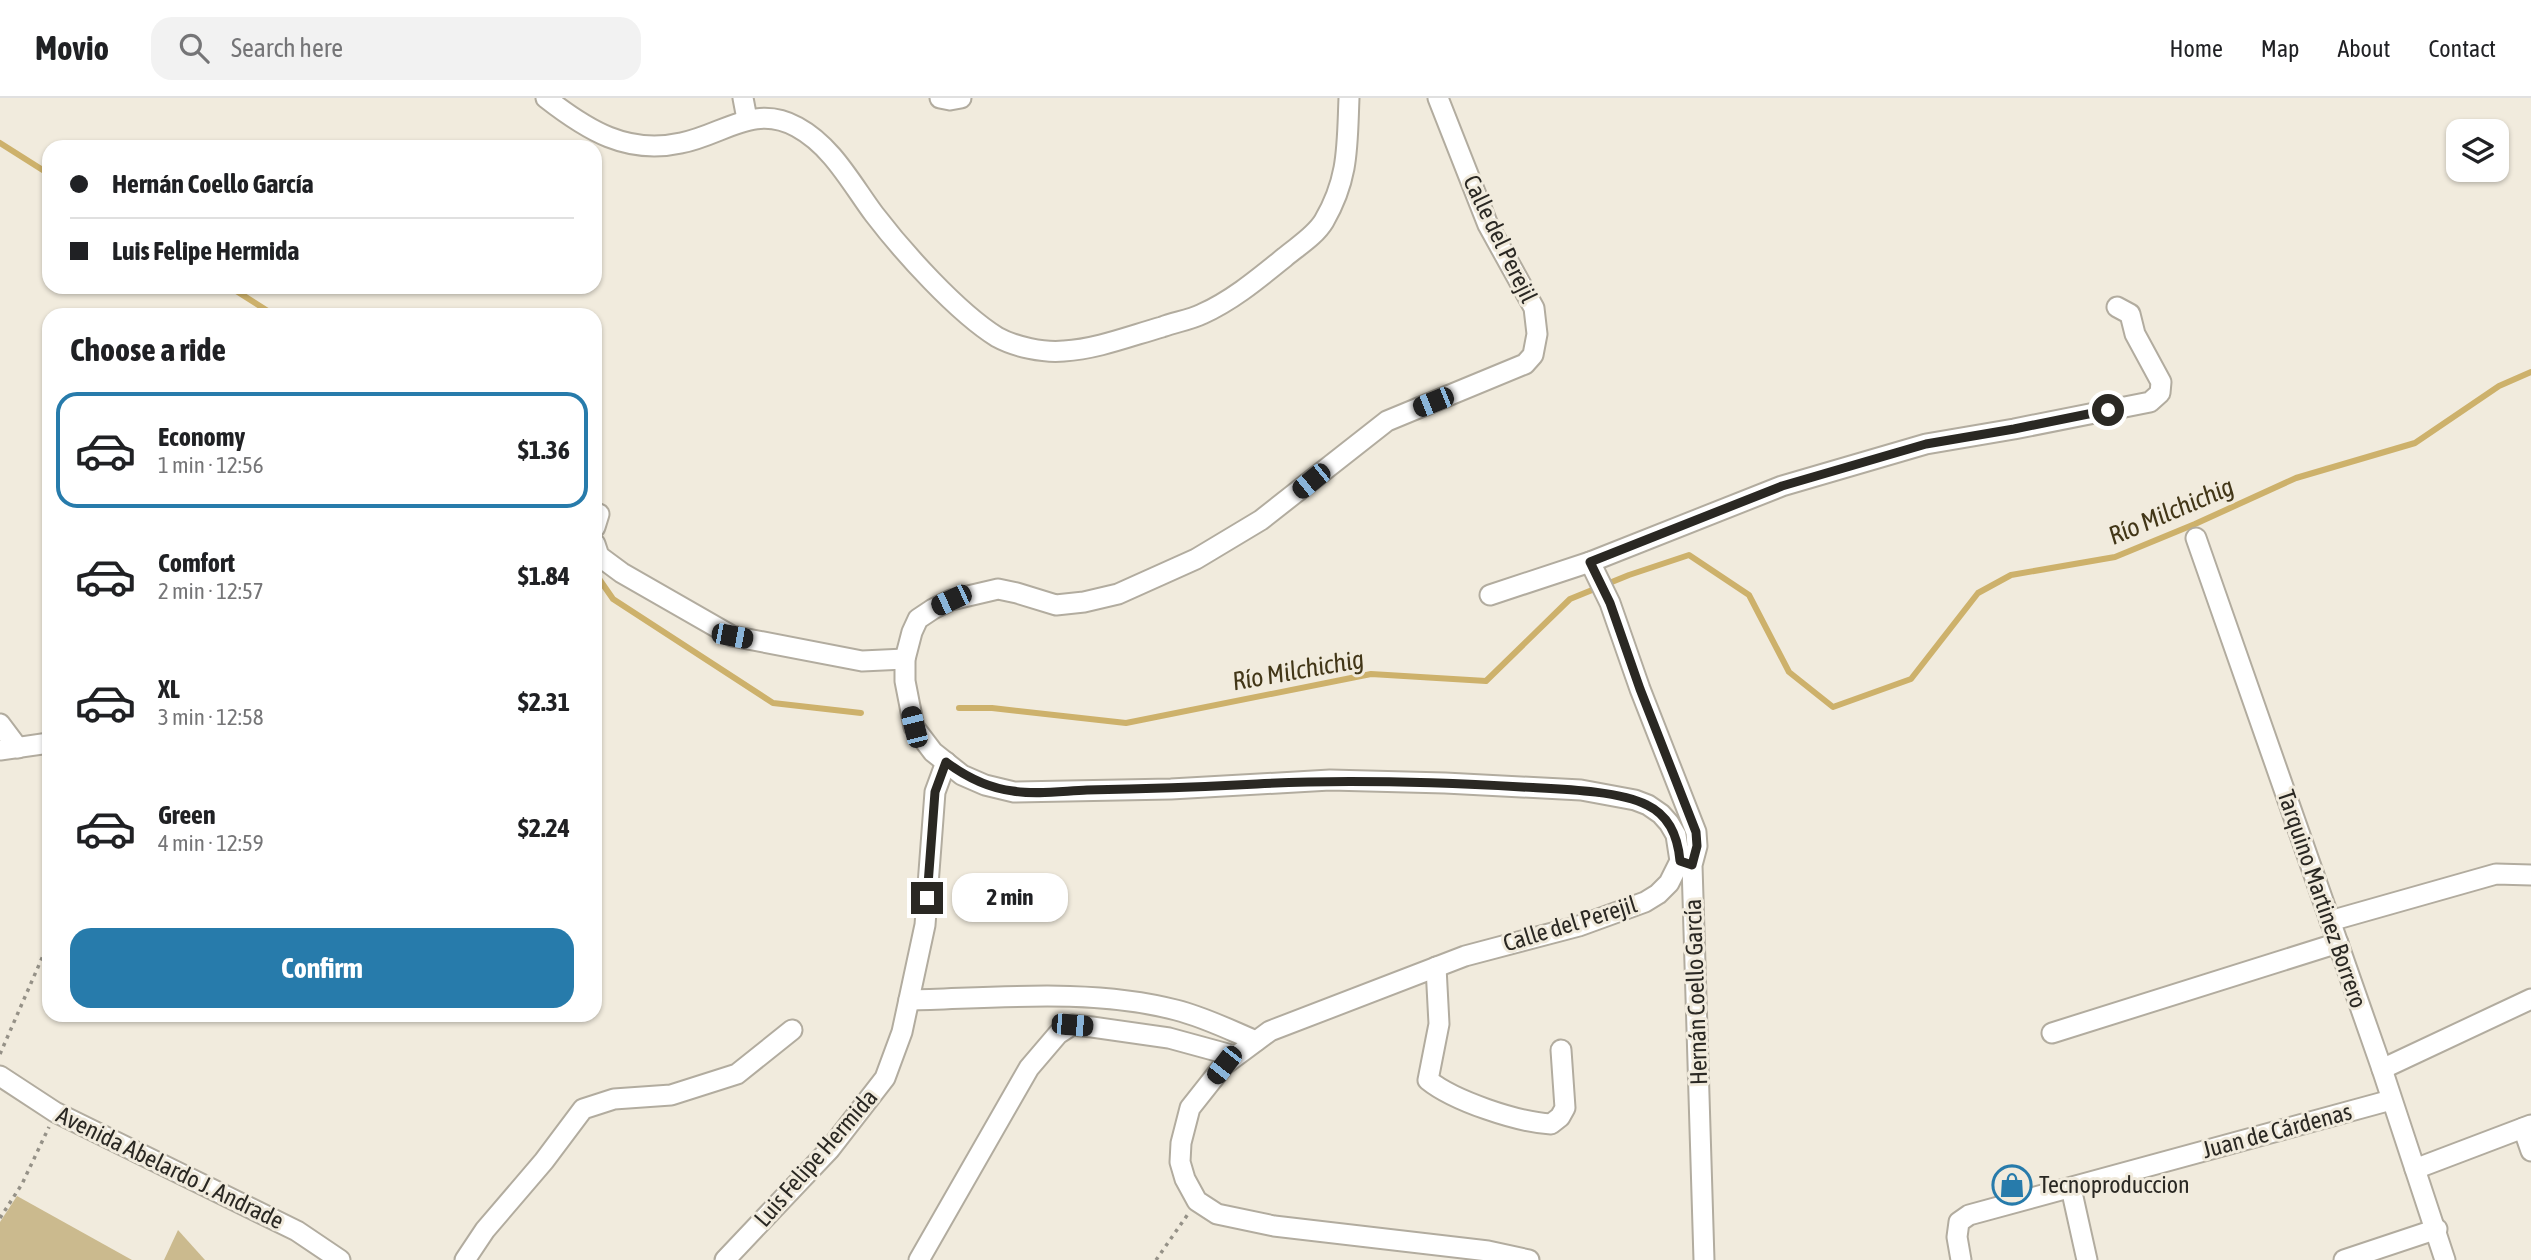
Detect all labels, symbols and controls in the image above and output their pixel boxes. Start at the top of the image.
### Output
search box [151,17,641,80]
text: Movio [35,29,109,67]
icon: search [175,29,213,67]
text: Search here [231,33,343,63]
text: Home [2169,35,2223,62]
text: Map [2261,35,2299,62]
text: About [2337,35,2390,62]
text: Contact [2428,35,2496,62]
map controls [2446,119,2509,182]
button: layers [2446,119,2509,182]
text: Hernán Coello García [112,169,314,199]
street label: Calle del Perejil [1458,171,1543,307]
text: Luis Felipe Hermida [112,236,299,266]
text: Choose a ride [70,331,226,368]
car [1410,384,1457,420]
route start [2092,394,2124,426]
icon: car [74,419,137,482]
text: Economy [158,422,245,452]
text: $1.36 [518,435,570,465]
text: 1 min · 12:56 [158,452,264,478]
car [1289,460,1334,502]
water label: Río Milchichig [2104,471,2238,551]
icon: car [74,545,137,608]
text: Comfort [158,548,235,578]
text: $1.84 [518,561,570,591]
text: 2 min · 12:57 [158,578,264,604]
car [928,582,975,618]
car [710,622,755,650]
water label: Río Milchichig [1230,644,1366,696]
icon: car [74,671,137,734]
text: XL [158,674,180,704]
text: $2.31 [518,687,570,717]
text: 3 min · 12:58 [158,704,264,730]
car [899,704,930,750]
street label: Tarquino Martinez Borrero [2272,786,2372,1011]
icon: car [74,797,137,860]
text: Green [158,800,216,830]
text: $2.24 [518,813,570,843]
text: 4 min · 12:59 [158,830,264,856]
callout: 2 min [951,874,1067,922]
route end [911,882,943,914]
text: 2 min [987,884,1033,910]
street label: Calle del Perejil [1500,890,1641,957]
street label: Hernán Coello García [1679,899,1712,1086]
button: Confirm [70,928,574,1008]
car [1051,1013,1094,1037]
car [1203,1042,1246,1088]
street label: Luis Felipe Hermida [749,1084,883,1232]
street label: Juan de Cárdenas [2199,1098,2355,1163]
street label: Avenida Abelardo J. Andrade [52,1101,288,1234]
shop icon: Tecnoproduccion [1991,1164,2033,1206]
place label: Tecnoproduccion [2039,1171,2190,1198]

